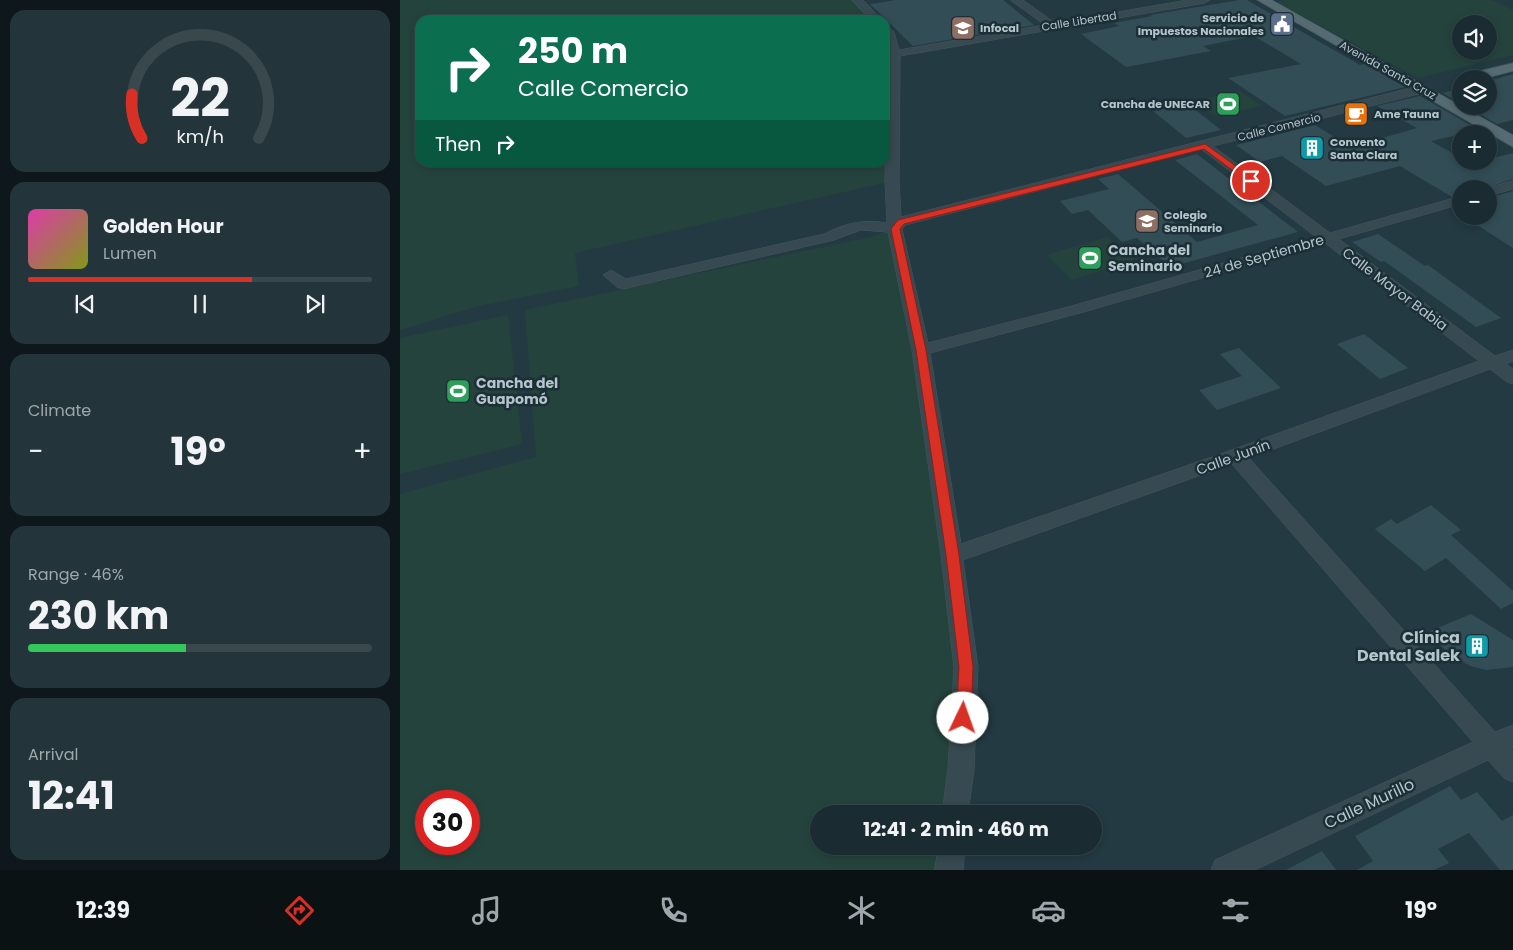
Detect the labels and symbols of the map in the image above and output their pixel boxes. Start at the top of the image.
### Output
street label: Calle Libertad [1040,7,1118,35]
place label: Servicio de Impuestos Nacionales [1138,10,1264,39]
public building icon: Servicio de Impuestos Nacionales [1269,11,1295,37]
school or university icon: Infocal [950,15,976,41]
place label: Infocal [980,20,1019,36]
street label: Avenida Santa Cruz [1337,37,1439,103]
sports icon: Cancha de UNECAR [1215,91,1241,117]
place label: Cancha de UNECAR [1101,96,1210,112]
cafe icon: Ame Tauna [1343,101,1369,127]
place label: Ame Tauna [1374,106,1439,122]
street label: Calle Comercio [1236,109,1322,145]
place label: Convento Santa Clara [1330,134,1397,163]
building icon: Convento Santa Clara [1299,135,1325,161]
pin [1230,160,1272,202]
place label: Colegio Seminario [1164,207,1222,236]
school or university icon: Colegio Seminario [1134,208,1160,234]
street label: 24 de Septiembre [1202,229,1327,283]
place label: Cancha del Seminario [1108,240,1190,276]
street label: Calle Mayor Babia [1338,243,1452,335]
sports icon: Cancha del Seminario [1077,245,1103,271]
place label: Cancha del Guapomó [476,373,558,409]
sports icon: Cancha del Guapomó [445,378,471,404]
street label: Calle Junín [1193,434,1273,480]
place label: Clínica Dental Salek [1357,626,1460,667]
building icon: Clínica Dental Salek [1464,633,1490,659]
position arrow [936,691,988,743]
street label: Calle Murillo [1320,772,1418,834]
speed limit sign: 30 [415,790,480,855]

